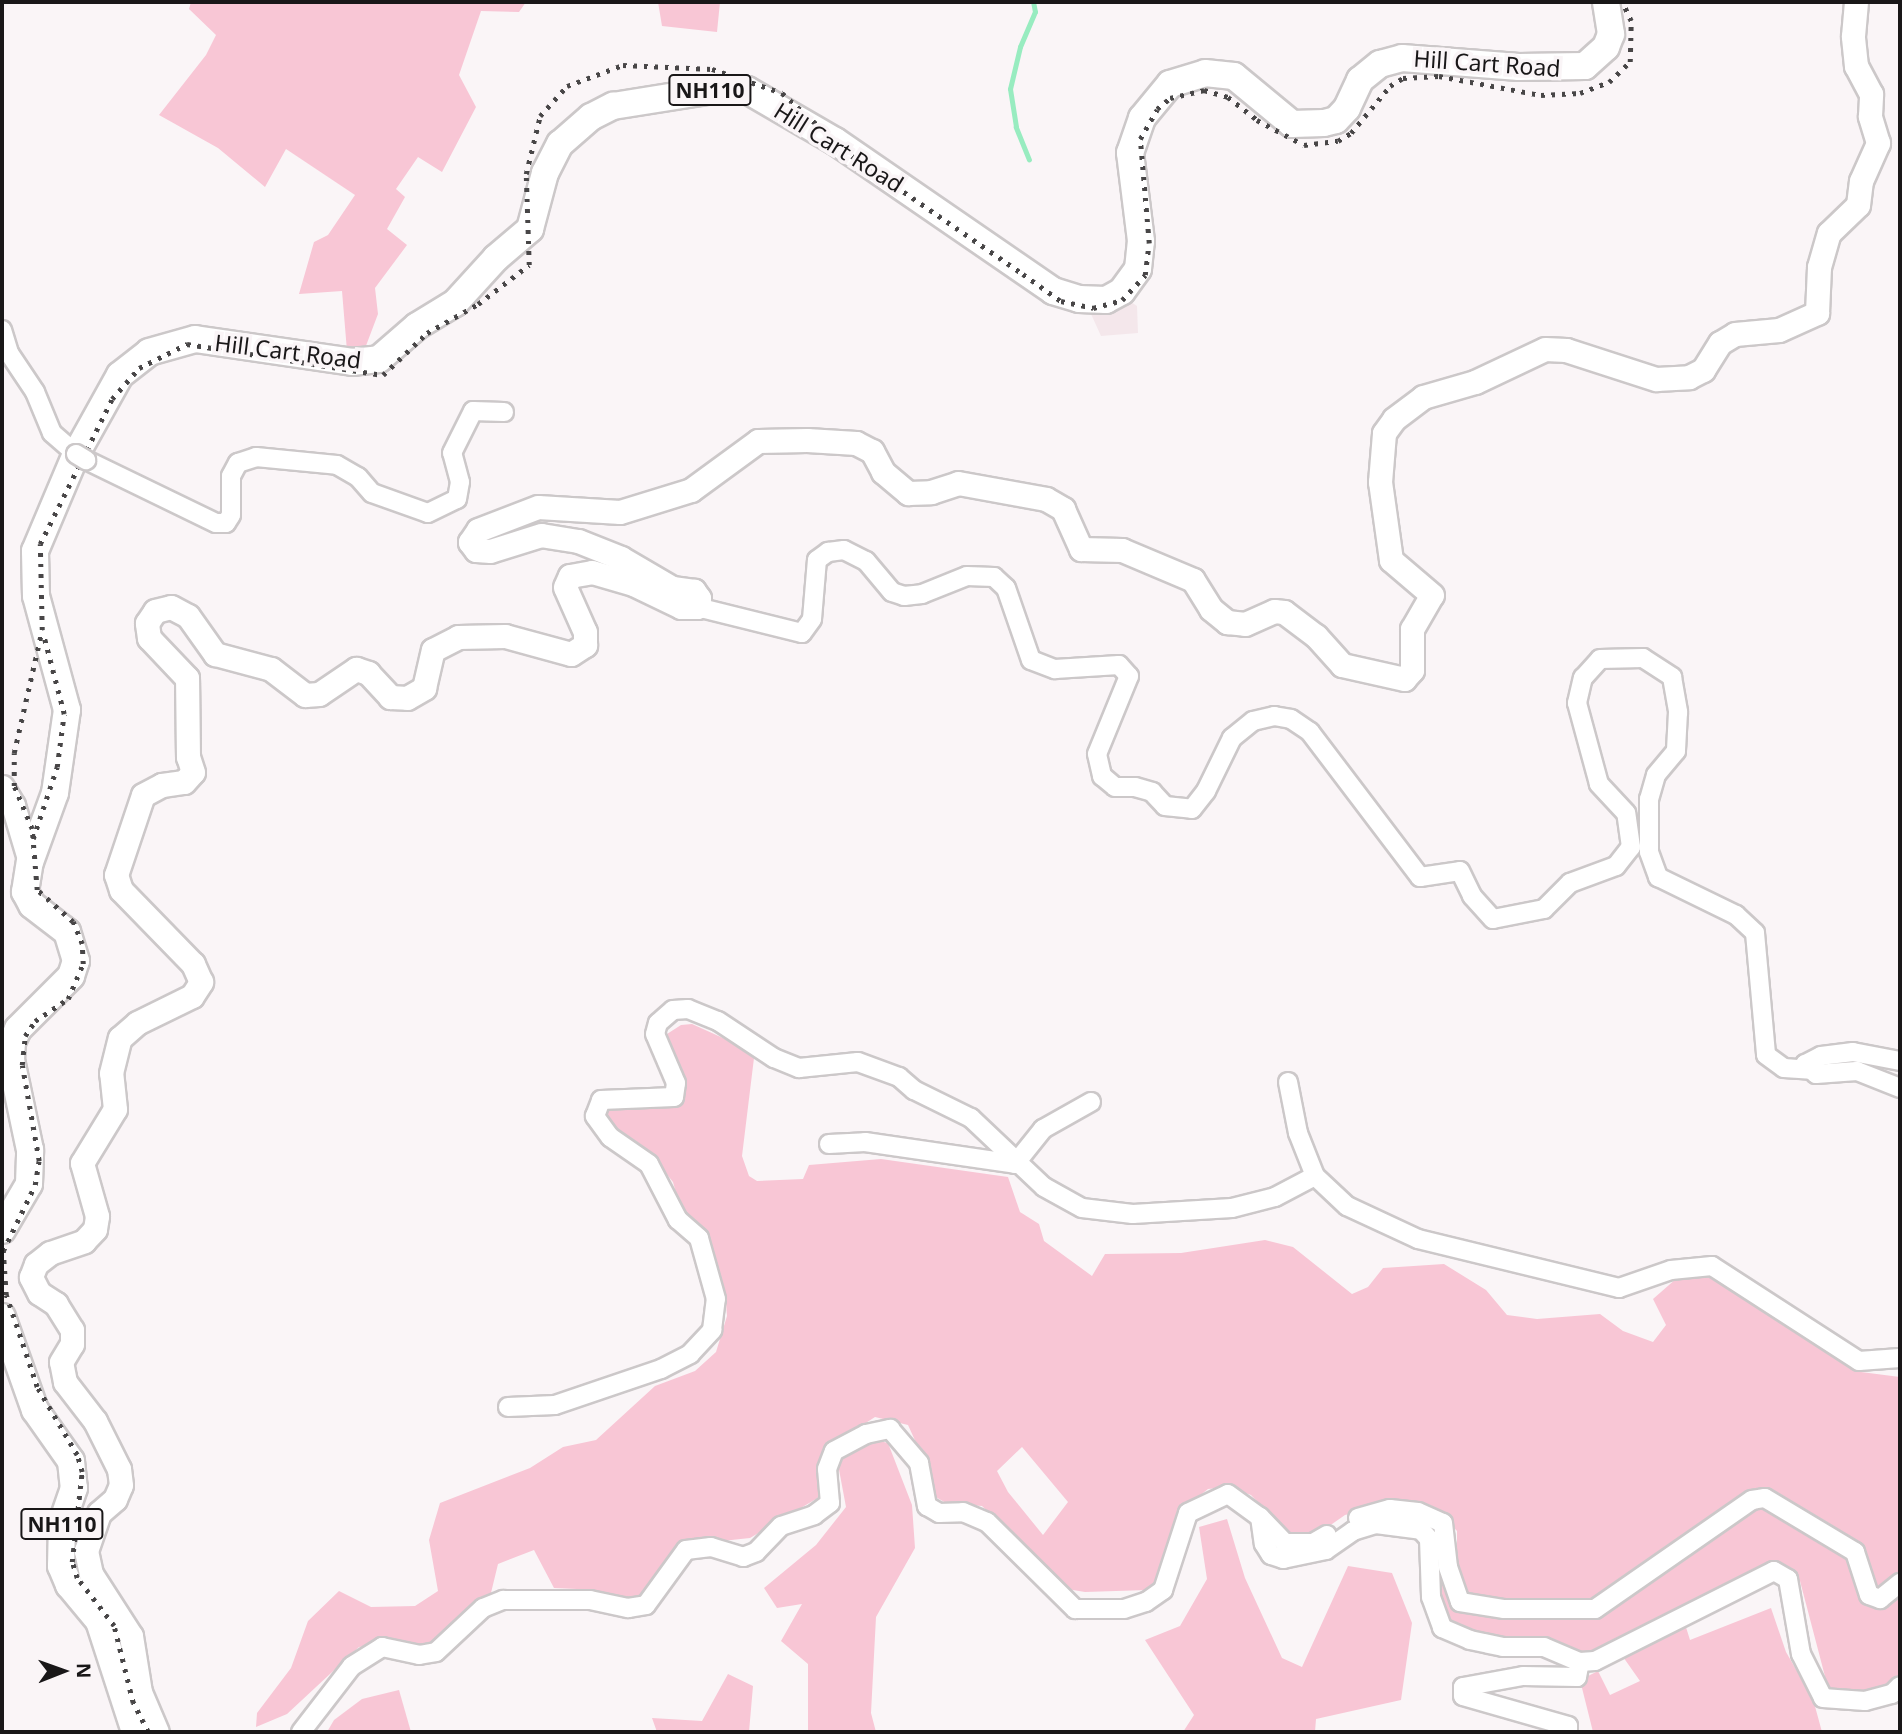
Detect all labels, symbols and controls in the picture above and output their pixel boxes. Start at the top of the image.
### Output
street label: Hill Cart Road [1413,44,1561,82]
road number: NH110 [668,72,752,108]
street label: Hill Cart Road [769,96,909,198]
street label: Hill Cart Road [213,328,363,374]
road number: NH110 [20,1506,104,1542]
north arrow [28,1636,98,1706]
text: N [71,1663,97,1679]

